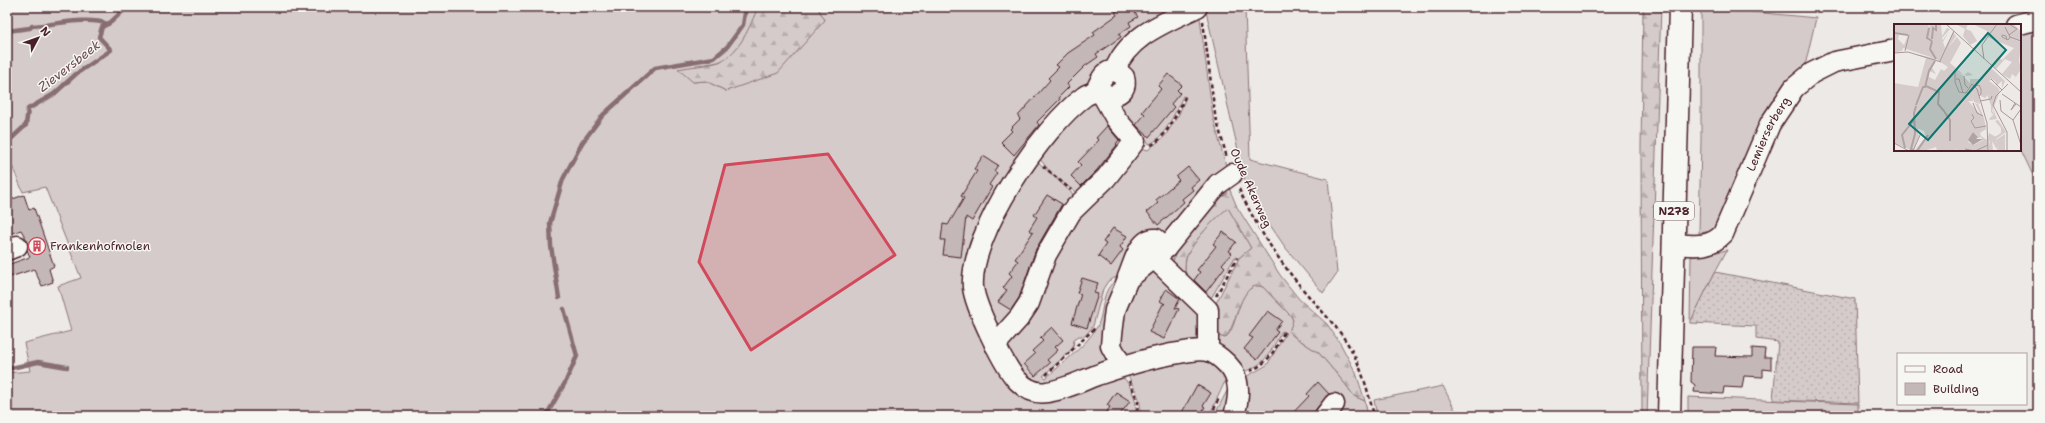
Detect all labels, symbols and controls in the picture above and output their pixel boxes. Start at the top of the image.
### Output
north arrow [18,18,58,58]
text: N [37,24,54,40]
inset map [1894,24,2021,151]
water label: Zieversbeek [34,36,104,96]
street label: Lemierserberg [1743,94,1794,174]
street label: Oude Akerweg [1226,146,1276,230]
road number: N278 [1654,202,1694,220]
building icon: Frankenhofmolen [27,236,47,256]
place label: Frankenhofmolen [50,238,150,254]
legend [1897,353,2027,405]
text: Road [1933,361,1964,377]
text: Building [1933,381,1979,397]

